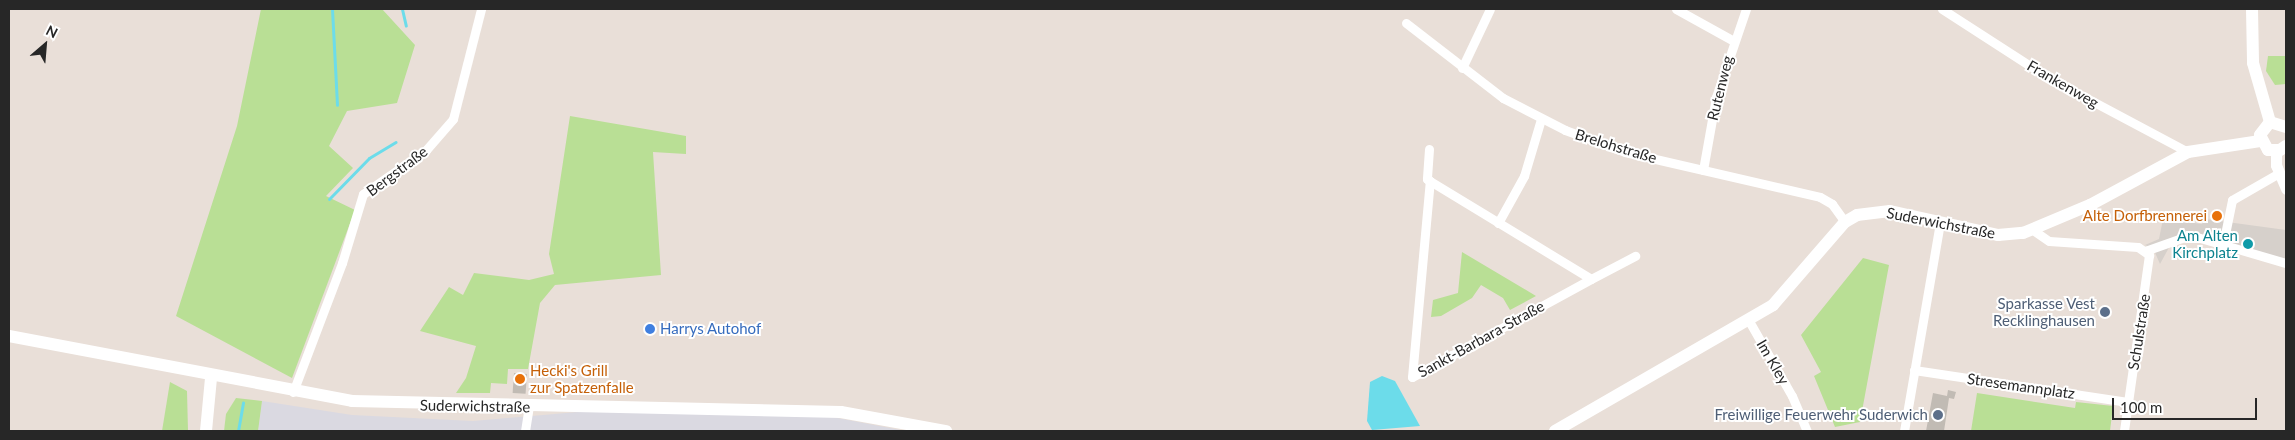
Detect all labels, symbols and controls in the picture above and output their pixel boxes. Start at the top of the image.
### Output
north arrow [20,20,70,70]
text: N [43,21,61,41]
street label: Rutenweg [1703,54,1737,122]
street label: Frankenweg [2024,56,2102,112]
street label: Brelohstraße [1573,125,1659,167]
street label: Bergstraße [363,142,431,200]
street label: Suderwichstraße [1885,204,1997,242]
place label: Alte Dorfbrennerei [2083,207,2207,225]
marker: Alte Dorfbrennerei [2211,210,2223,222]
place label: Am Alten Kirchplatz [2172,226,2238,261]
marker: Am Alten Kirchplatz [2242,238,2254,250]
street label: Schulstraße [2124,293,2154,371]
place label: Sparkasse Vest Recklinghausen [1993,294,2095,329]
street label: Sankt-Barbara-Straße [1415,297,1547,381]
marker: Sparkasse Vest Recklinghausen [2099,306,2111,318]
place label: Harrys Autohof [660,320,762,338]
marker: Harrys Autohof [644,323,656,335]
street label: Im Kley [1753,336,1793,388]
place label: Hecki's Grill zur Spatzenfalle [530,361,634,396]
street label: Stresemannplatz [1966,370,2076,402]
marker: Hecki's Grill zur Spatzenfalle [514,373,526,385]
scale bar [2115,388,2260,420]
street label: Suderwichstraße [420,396,530,416]
text: 100 m [2120,398,2162,416]
place label: Freiwillige Feuerwehr Suderwich [1714,406,1928,424]
marker: Freiwillige Feuerwehr Suderwich [1932,409,1944,421]

